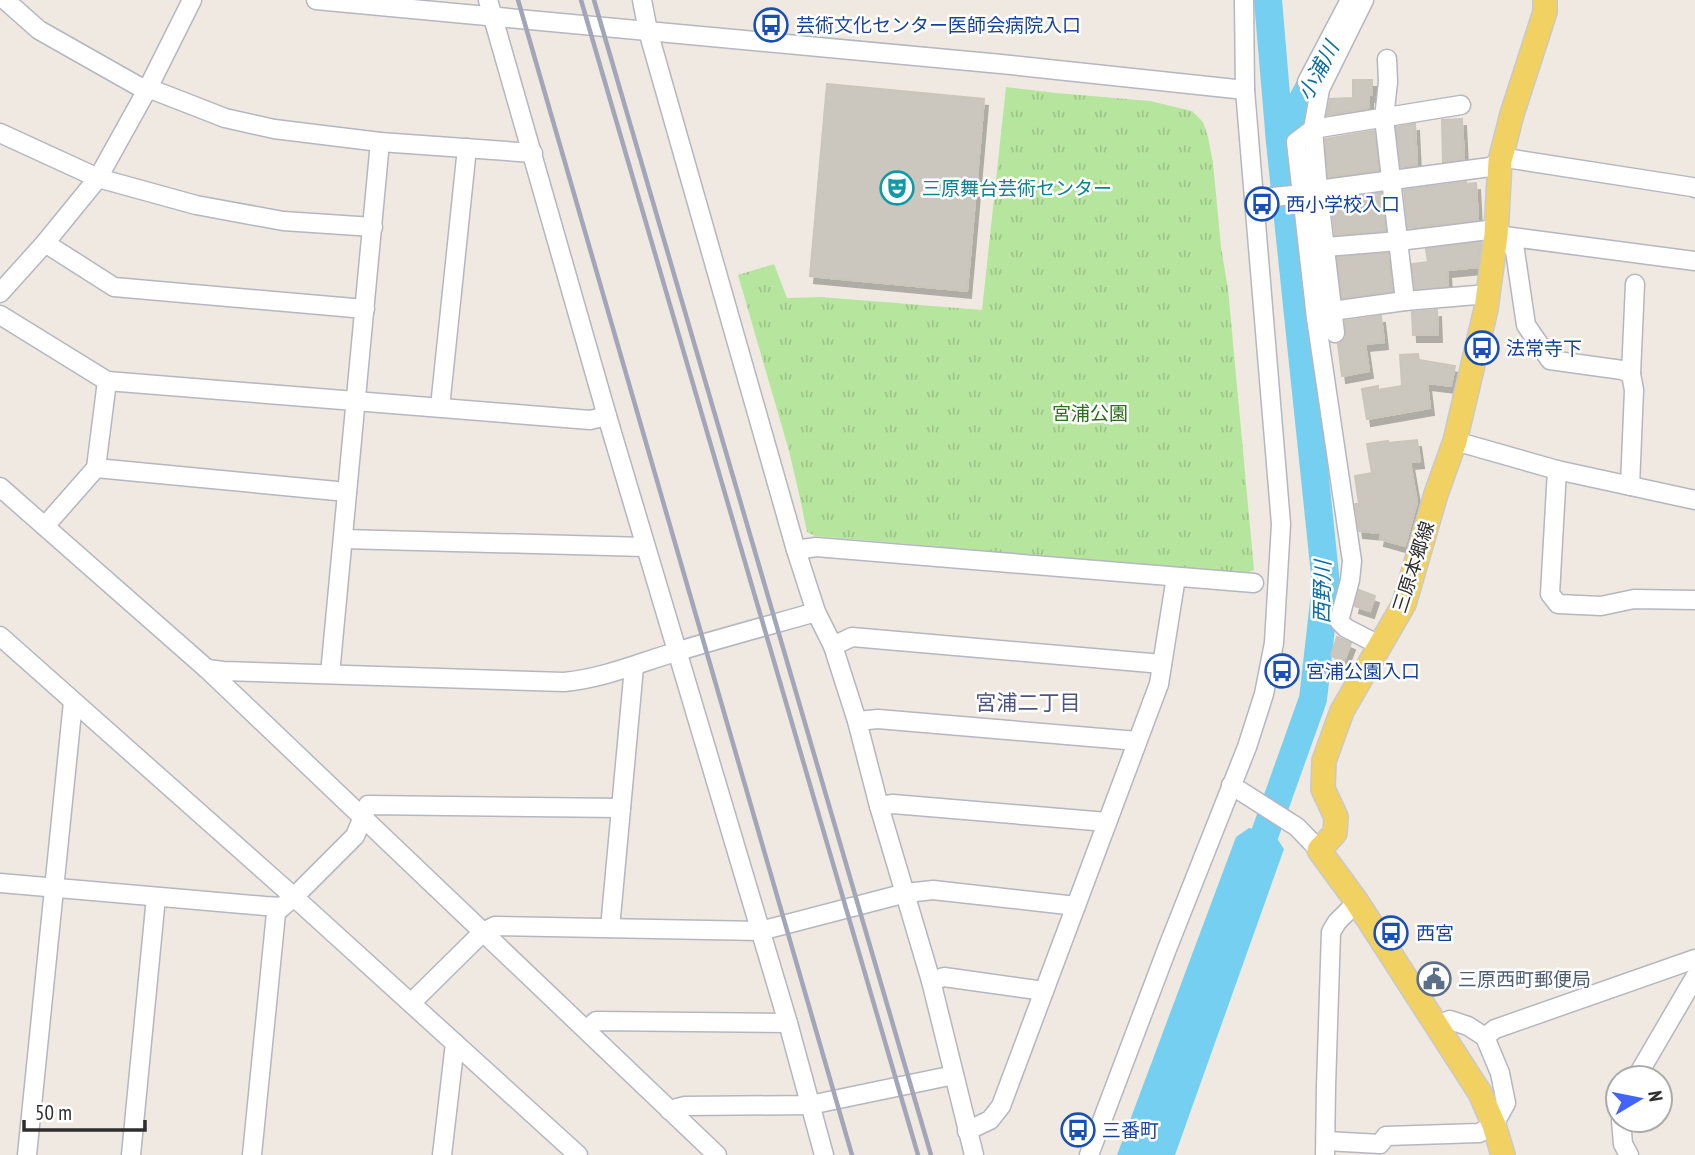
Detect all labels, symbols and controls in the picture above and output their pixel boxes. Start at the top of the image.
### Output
bus stop icon: 芸術文化センター医師会病院入口 [752,6,790,44]
place label: 芸術文化センター医師会病院入口 [796,13,1081,37]
water label: 小浦川 [1291,35,1346,105]
theatre icon: 三原舞台芸術センター [878,169,916,207]
place label: 三原舞台芸術センター [922,176,1112,200]
bus stop icon: 西小学校入口 [1243,185,1281,223]
place label: 西小学校入口 [1286,192,1400,216]
bus stop icon: 法常寺下 [1463,329,1501,367]
place label: 法常寺下 [1506,336,1582,360]
park label: 宮浦公園 [1052,401,1128,425]
street label: 三原本郷線 [1387,518,1439,616]
water label: 西野川 [1308,558,1336,624]
bus stop icon: 宮浦公園入口 [1263,652,1301,690]
place label: 宮浦公園入口 [1306,659,1420,683]
district label: 宮浦二丁目 [976,689,1081,716]
bus stop icon: 西宮 [1372,914,1410,952]
place label: 西宮 [1416,921,1454,945]
public building icon: 三原西町郵便局 [1415,960,1453,998]
place label: 三原西町郵便局 [1458,967,1591,991]
north arrow [1604,1064,1674,1134]
scale bar [24,1088,145,1132]
text: N [1643,1089,1668,1103]
text: 50 m [35,1099,72,1126]
bus stop icon: 三番町 [1059,1111,1097,1149]
place label: 三番町 [1102,1118,1159,1142]

